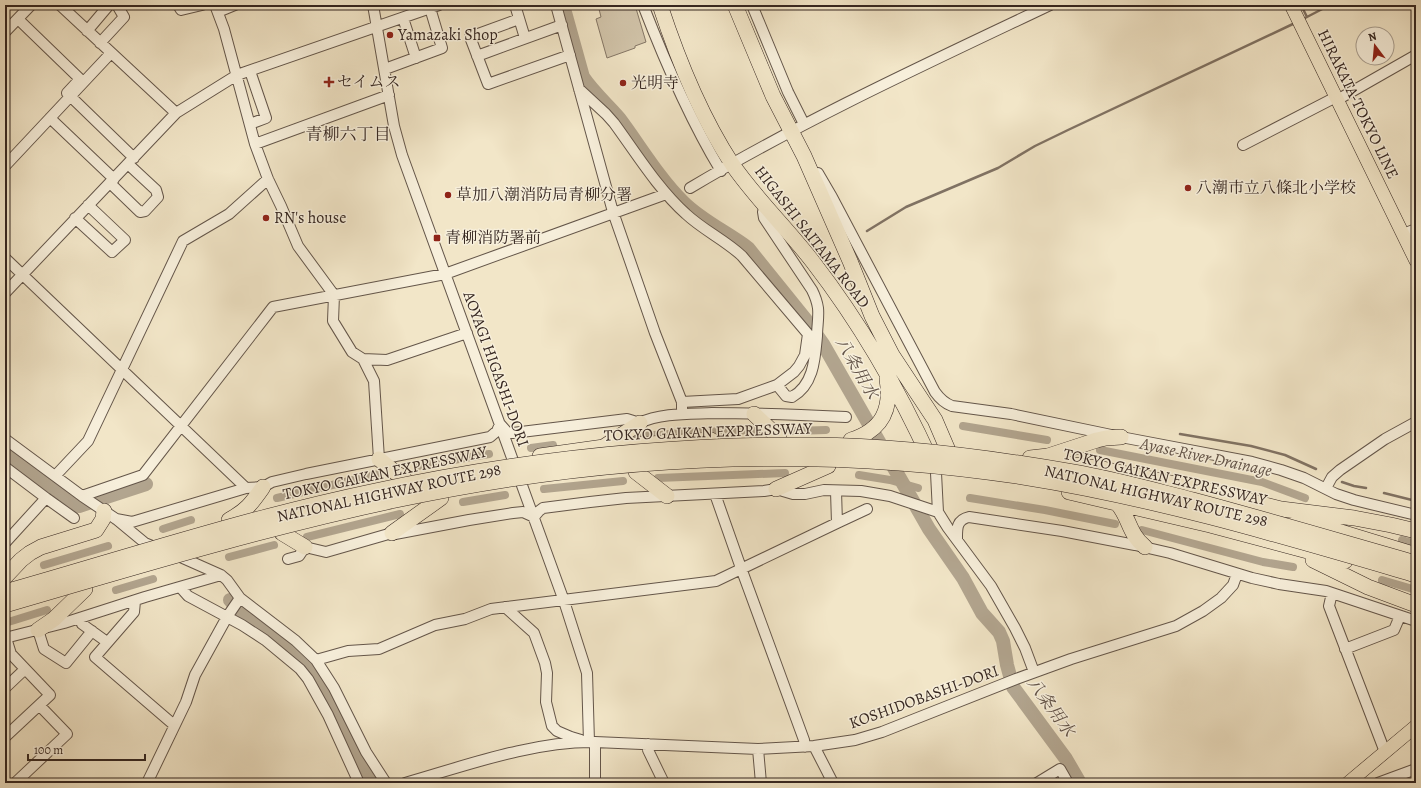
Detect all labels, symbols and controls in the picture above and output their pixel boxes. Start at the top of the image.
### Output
place label: Yamazaki Shop [397,24,498,46]
street label: HIRAKATA-TOKYO LINE [1313,26,1403,182]
north arrow [1355,26,1395,66]
marker: Yamazaki Shop [385,30,395,40]
place label: セイムス [337,71,401,93]
place label: 光明寺 [631,72,679,94]
marker: セイムス [324,77,334,87]
marker: 光明寺 [618,78,628,88]
district label: 青柳六丁目 [306,123,391,146]
street label: HIGASHI SAITAMA ROAD [749,161,875,313]
place label: 八潮市立八條北小学校 [1196,177,1356,199]
marker: 八潮市立八條北小学校 [1183,183,1193,193]
place label: 草加八潮消防局青柳分署 [456,184,632,206]
marker: 草加八潮消防局青柳分署 [443,190,453,200]
place label: RN's house [274,207,346,229]
marker: RN's house [261,213,271,223]
place label: 青柳消防署前 [445,227,541,249]
marker: 青柳消防署前 [432,233,442,243]
street label: AOYAGI HIGASHI-DORI [457,287,534,450]
water label: 八条用水 [830,333,885,405]
street label: TOKYO GAIKAN EXPRESSWAY [604,417,813,447]
water label: Ayase River Drainage [1137,432,1274,482]
street label: TOKYO GAIKAN EXPRESSWAY [281,441,490,505]
street label: TOKYO GAIKAN EXPRESSWAY [1061,443,1269,511]
street label: NATIONAL HIGHWAY ROUTE 298 [275,458,503,528]
street label: NATIONAL HIGHWAY ROUTE 298 [1042,460,1270,532]
street label: KOSHIDOBASHI-DORI [846,660,1002,734]
water label: 八条用水 [1022,673,1081,743]
scale bar [28,736,145,762]
text: 100 m [34,742,63,758]

